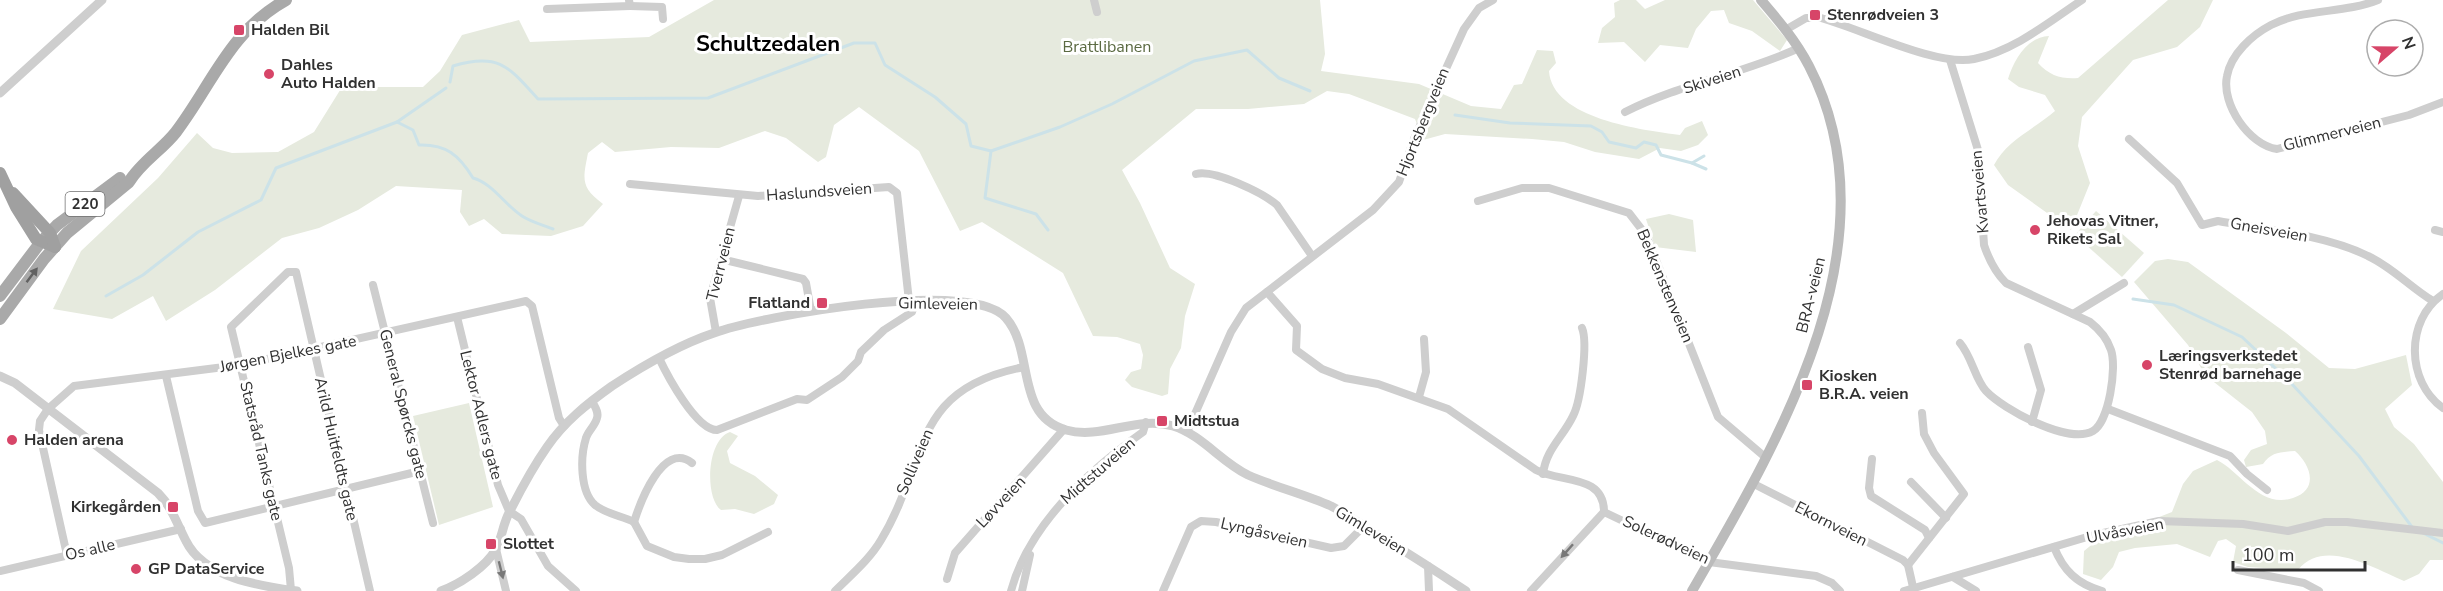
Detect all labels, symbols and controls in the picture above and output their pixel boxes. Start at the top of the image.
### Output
place label: Stenrødveien 3 [1827,4,1939,26]
marker: Stenrødveien 3 [1808,8,1822,22]
north arrow [2365,18,2425,78]
place label: Halden Bil [251,19,329,41]
marker: Halden Bil [232,23,246,37]
district label: Schultzedalen [696,29,840,59]
text: N [2396,34,2421,53]
park label: Brattlibanen [1063,36,1151,58]
place label: Dahles Auto Halden [281,54,376,94]
street label: Skiveien [1680,60,1744,100]
street label: Hjortsbergveien [1391,65,1455,179]
marker: Dahles Auto Halden [262,67,276,81]
street label: Glimmerveien [2281,111,2383,157]
street label: Kvartsveien [1965,150,1995,234]
street label: Haslundsveien [765,177,873,207]
road number: 220 [66,192,104,216]
place label: Jehovas Vitner, Rikets Sal [2046,210,2158,250]
street label: Gneisveien [2228,212,2310,248]
marker: Jehovas Vitner, Rikets Sal [2028,223,2042,237]
street label: Tverrveien [701,225,741,303]
street label: Bekkenstenveien [1631,226,1699,346]
street label: BRA-veien [1791,255,1831,335]
one-way arrow [25,268,37,283]
place label: Flatland [748,292,810,314]
street label: Gimleveien [898,292,978,316]
marker: Flatland [815,296,829,310]
street label: General Spørcks gate [374,327,432,481]
street label: Jørgen Bjelkes gate [217,330,358,378]
place label: Læringsverkstedet Stenrød barnehage [2159,345,2302,385]
street label: Lektor Adlers gate [454,348,508,482]
marker: Læringsverkstedet Stenrød barnehage [2140,358,2154,372]
place label: Kiosken B.R.A. veien [1819,365,1909,405]
street label: Arild Huitfeldts gate [309,375,363,523]
marker: Kiosken B.R.A. veien [1800,378,1814,392]
street label: Statsråd Tanks gate [234,379,288,523]
place label: Midtstua [1174,410,1240,432]
marker: Midtstua [1155,414,1169,428]
street label: Solliveien [891,426,939,498]
place label: Halden arena [24,429,124,451]
street label: Midtstuveien [1056,432,1140,510]
marker: Halden arena [5,433,19,447]
street label: Løvveien [971,471,1031,533]
place label: Kirkegården [71,496,161,518]
street label: Ekornveien [1791,496,1871,552]
marker: Kirkegården [166,500,180,514]
street label: Gimleveien [1331,501,1411,561]
street label: Solerødveien [1619,510,1713,570]
street label: Lyngåsveien [1218,512,1310,554]
street label: Ulvåsveien [2084,513,2166,549]
place label: Slottet [503,533,555,555]
street label: Os alle [63,534,117,566]
scale bar [2233,534,2365,572]
marker: Slottet [484,537,498,551]
one-way arrow [1561,543,1574,558]
text: 100 m [2242,543,2294,567]
place label: GP DataService [148,558,265,580]
one-way arrow [496,561,506,579]
marker: GP DataService [129,562,143,576]

